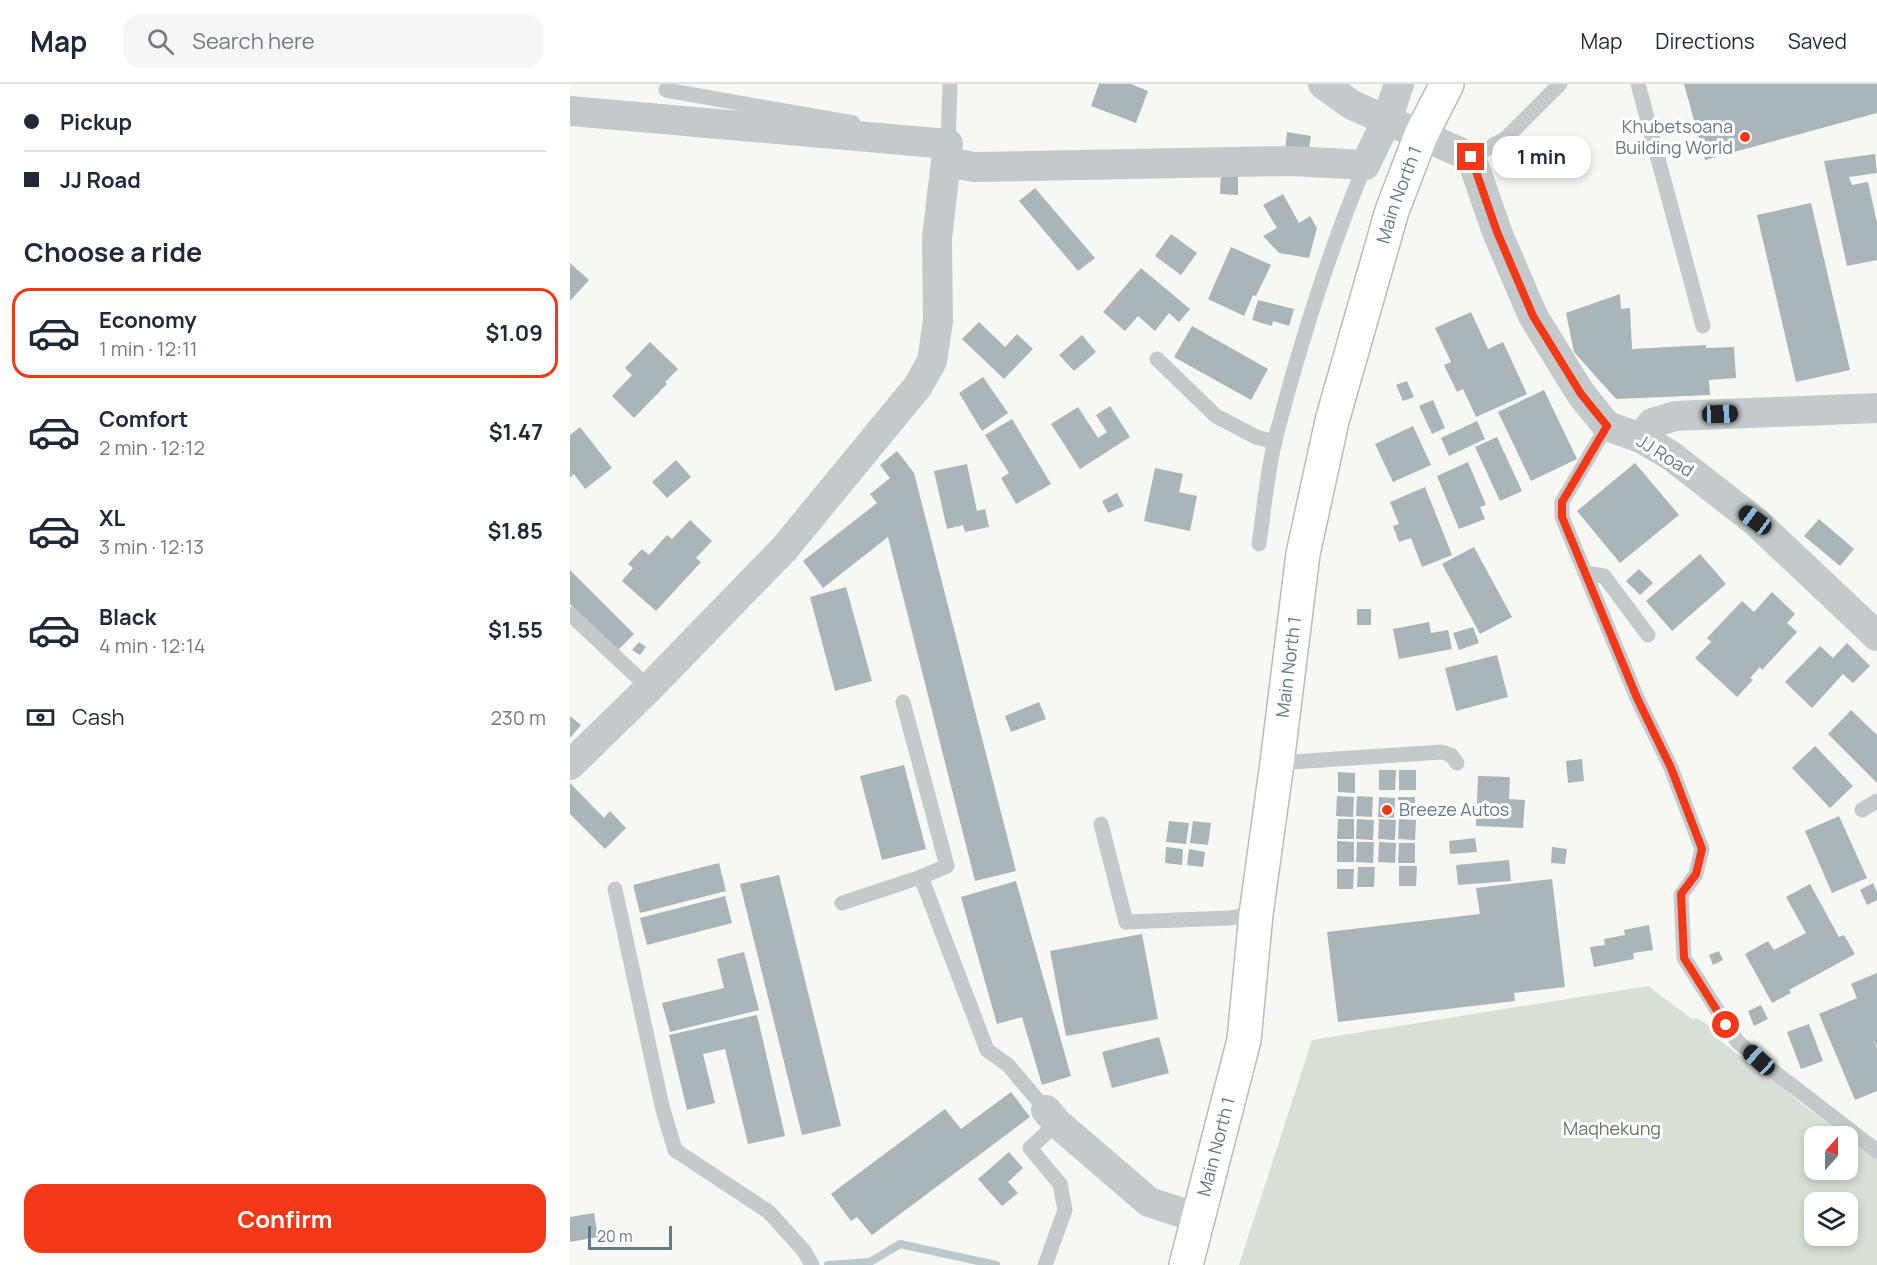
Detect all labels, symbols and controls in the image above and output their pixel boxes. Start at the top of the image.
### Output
search box [123,14,543,68]
text: Map [30,22,87,60]
icon: search [144,25,177,58]
text: Search here [192,26,315,56]
text: Map [1581,27,1622,55]
text: Directions [1655,27,1755,55]
text: Saved [1788,27,1847,55]
text: Pickup [60,107,132,137]
place label: Khubetsoana Building World [1615,114,1733,159]
marker: Khubetsoana Building World [1738,130,1752,144]
callout: 1 min [1492,136,1591,178]
street label: Main North 1 [1370,143,1427,246]
route end [1457,143,1484,170]
text: 1 min [1517,143,1566,170]
text: JJ Road [60,165,141,195]
text: Choose a ride [24,233,202,270]
text: Economy [99,305,197,335]
icon: car [27,306,81,360]
text: $1.09 [486,318,543,348]
text: 1 min · 12:11 [99,335,198,362]
text: Comfort [99,404,188,434]
car [1702,404,1738,424]
icon: car [27,405,81,459]
text: $1.47 [489,417,543,447]
street label: JJ Road [1632,428,1699,482]
text: 2 min · 12:12 [99,434,205,461]
car [1735,502,1775,538]
text: XL [99,503,125,533]
icon: car [27,504,81,558]
text: $1.85 [487,516,543,546]
text: 3 min · 12:13 [99,533,204,560]
text: Black [99,602,156,632]
icon: car [27,603,81,657]
text: $1.55 [488,615,543,645]
street label: Main North 1 [1270,615,1306,719]
text: 4 min · 12:14 [99,632,206,659]
icon: cash [24,701,57,734]
text: Cash [72,702,125,732]
text: 230 m [490,704,546,731]
place label: Breeze Autos [1399,797,1509,821]
marker: Breeze Autos [1380,803,1394,817]
route start [1712,1011,1739,1038]
car [1740,1041,1778,1079]
street label: Main North 1 [1191,1094,1240,1199]
park label: Maqhekung [1563,1116,1661,1140]
north arrow [1804,1126,1858,1180]
map controls [1804,1126,1858,1246]
button: Confirm [24,1184,546,1253]
button: layers [1804,1192,1858,1246]
scale bar [588,1223,672,1250]
text: 20 m [597,1225,633,1247]

